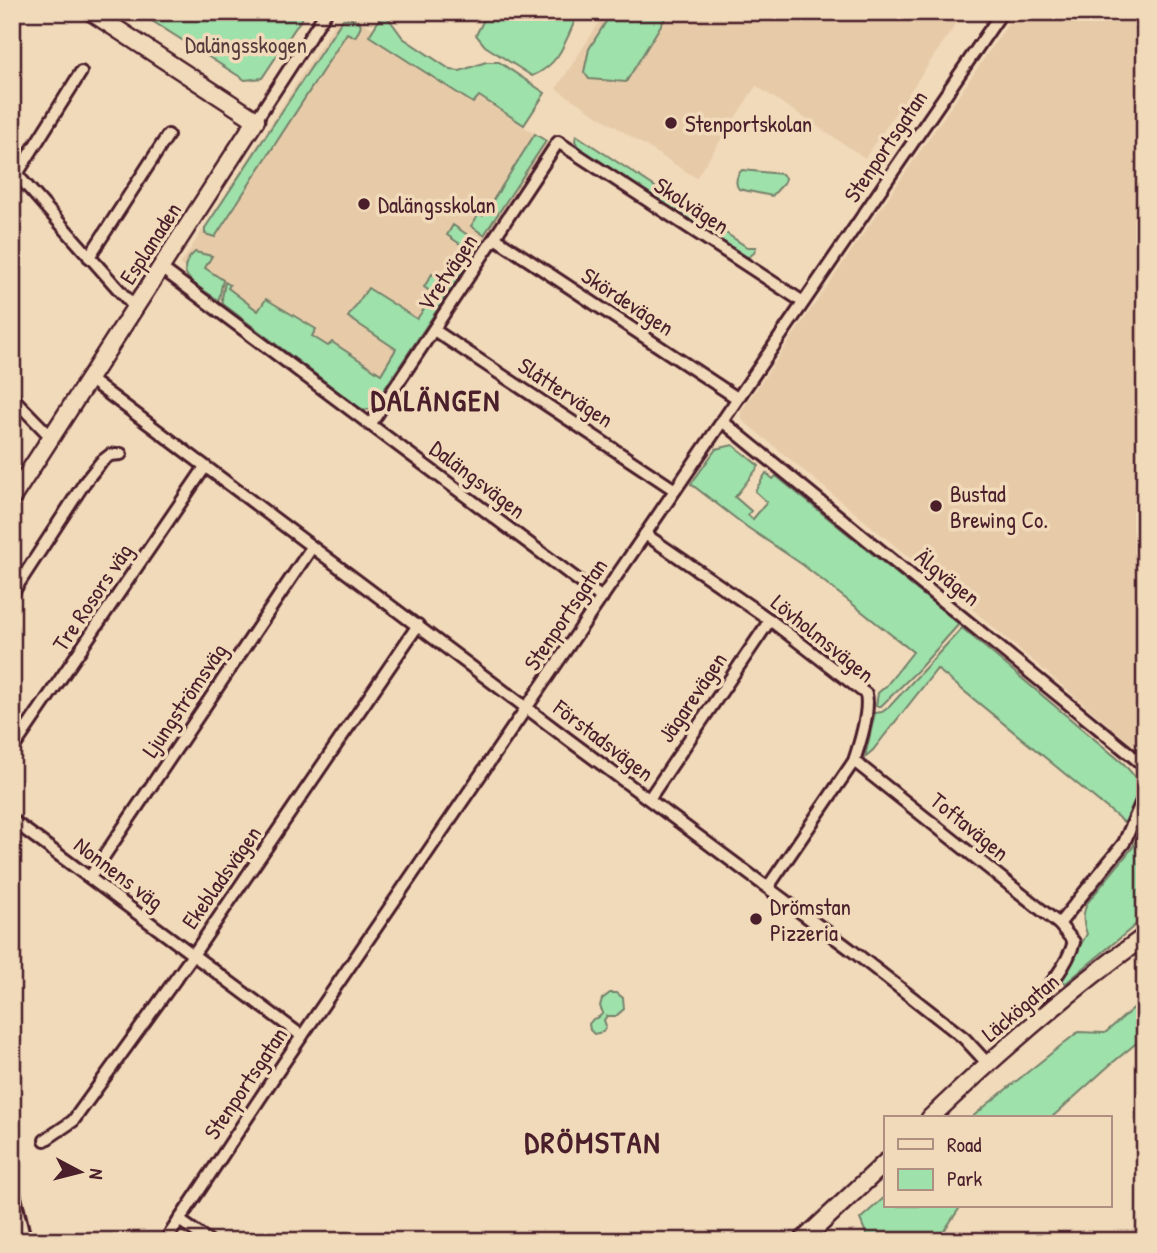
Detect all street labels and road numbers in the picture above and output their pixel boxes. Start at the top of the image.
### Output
street label: Stenportsgatan [836,84,934,208]
street label: Skolvägen [649,169,735,241]
street label: Esplanaden [112,196,188,290]
street label: Vretvägen [410,227,484,317]
street label: Skördevägen [576,260,680,342]
street label: Slåttervägen [512,350,620,434]
street label: Dalängsvägen [424,433,532,525]
street label: Tre Rosors väg [45,537,139,657]
street label: Älgvägen [909,541,987,613]
street label: Stenportsgatan [516,552,614,676]
street label: Lövholmsvägen [765,587,881,689]
street label: Ljungströmsväg [134,637,234,763]
street label: Jägarevägen [650,646,734,748]
street label: Förstadsvägen [547,691,661,788]
street label: Toftavägen [924,785,1016,867]
street label: Ekebladsvägen [174,819,268,935]
street label: Nonnens väg [68,829,170,917]
street label: Läckögatan [975,966,1065,1048]
street label: Stenportsgatan [196,1021,294,1145]

